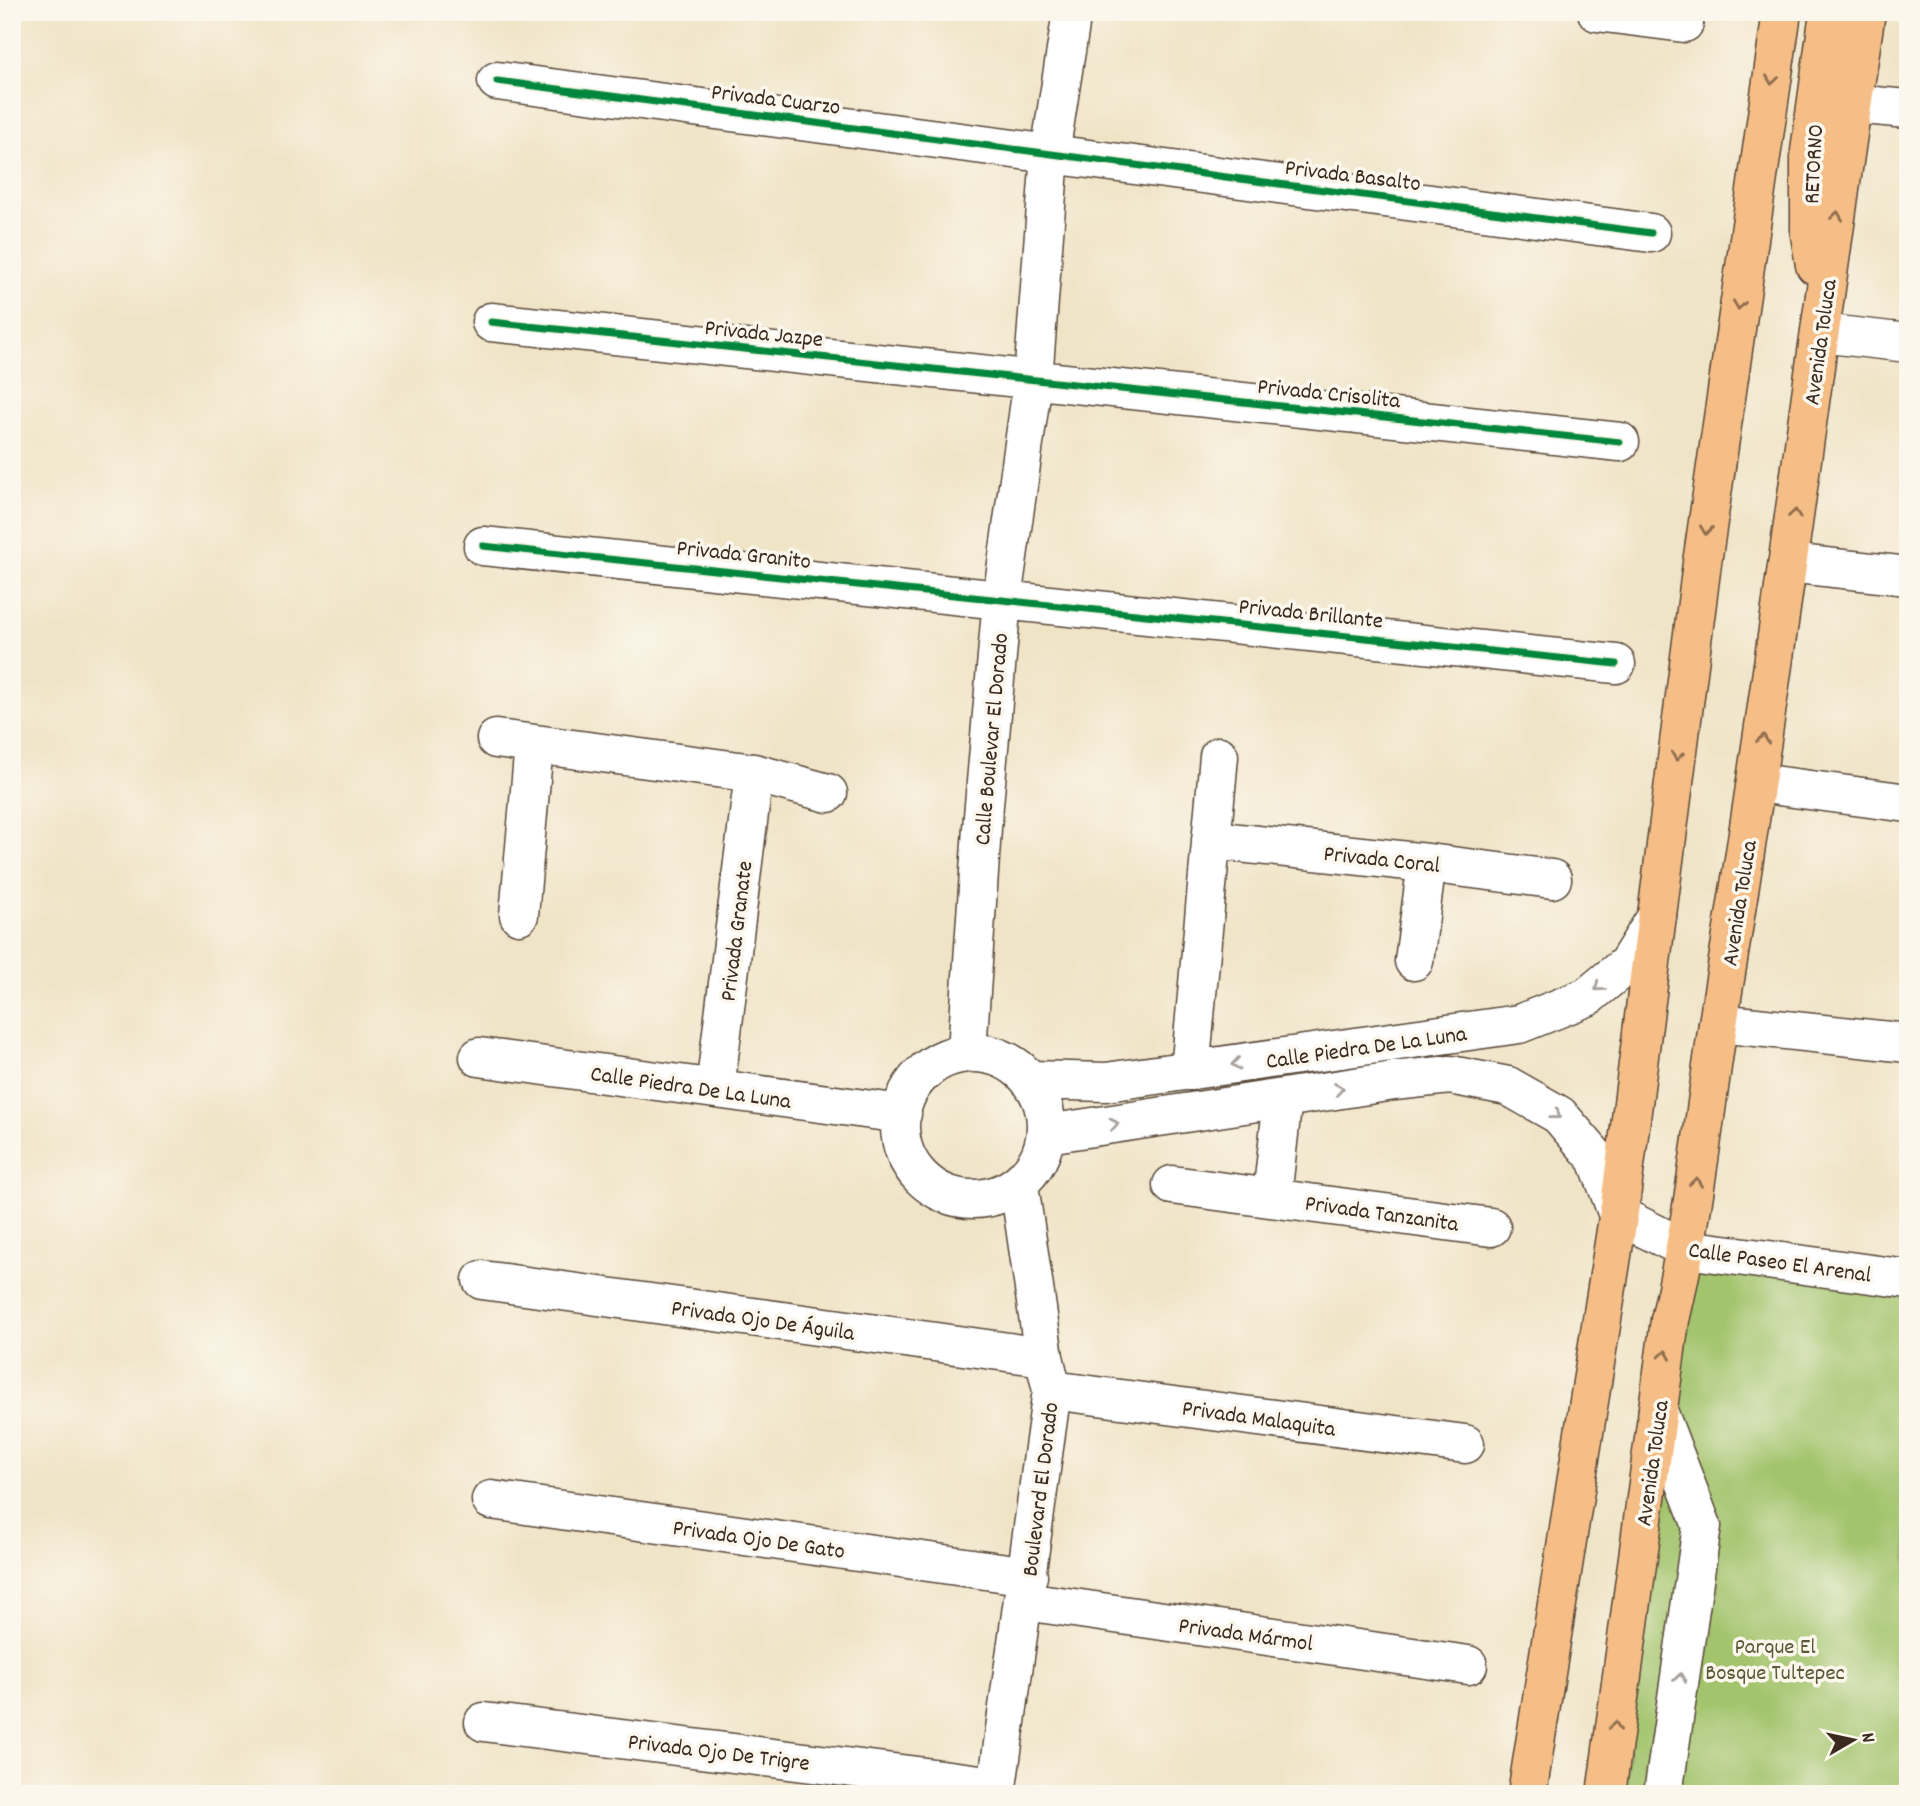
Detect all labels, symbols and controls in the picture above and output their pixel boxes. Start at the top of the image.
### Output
one-way arrow [1765,74,1780,86]
street label: Privada Cuarzo [709,77,842,126]
street label: RETORNO [1797,123,1834,205]
street label: Privada Basalto [1283,153,1422,202]
one-way arrow [1829,210,1844,222]
street label: Avenida Toluca [1797,276,1848,408]
one-way arrow [1732,299,1747,311]
street label: Privada Jazpe [703,313,825,358]
street label: Privada Crisolita [1256,372,1403,420]
one-way arrow [1787,508,1802,520]
one-way arrow [1699,524,1714,536]
street label: Privada Granito [675,533,812,580]
street label: Privada Brillante [1237,591,1384,639]
street label: Calle Boulevar El Dorado [968,632,1019,847]
one-way arrow [1756,733,1771,745]
one-way arrow [1670,750,1685,761]
street label: Avenida Toluca [1715,837,1768,969]
street label: Privada Coral [1322,839,1442,884]
street label: Privada Granate [713,859,763,1004]
one-way arrow [1594,979,1607,991]
street label: Calle Piedra De La Luna [1264,1019,1470,1080]
one-way arrow [1230,1056,1242,1071]
street label: Calle Piedra De La Luna [588,1059,794,1120]
one-way arrow [1333,1082,1345,1097]
one-way arrow [1549,1107,1561,1120]
one-way arrow [1108,1117,1120,1132]
one-way arrow [1688,1176,1703,1188]
street label: Privada Tanzanita [1303,1188,1462,1243]
street label: Calle Paseo El Arenal [1686,1235,1874,1294]
street label: Privada Ojo De Águila [669,1293,857,1352]
one-way arrow [1658,1349,1673,1361]
street label: Privada Malaquita [1180,1393,1339,1448]
street label: Avenida Toluca [1629,1397,1680,1529]
street label: Boulevard El Dorado [1015,1400,1070,1578]
street label: Privada Ojo De Gato [670,1513,847,1570]
street label: Privada Mármol [1176,1611,1315,1662]
park label: Parque El Bosque Tultepec [1705,1632,1845,1691]
one-way arrow [1672,1672,1687,1684]
north arrow [1818,1704,1888,1774]
one-way arrow [1608,1720,1623,1732]
street label: Privada Ojo De Trigre [626,1727,811,1782]
text: N [1852,1731,1880,1745]

